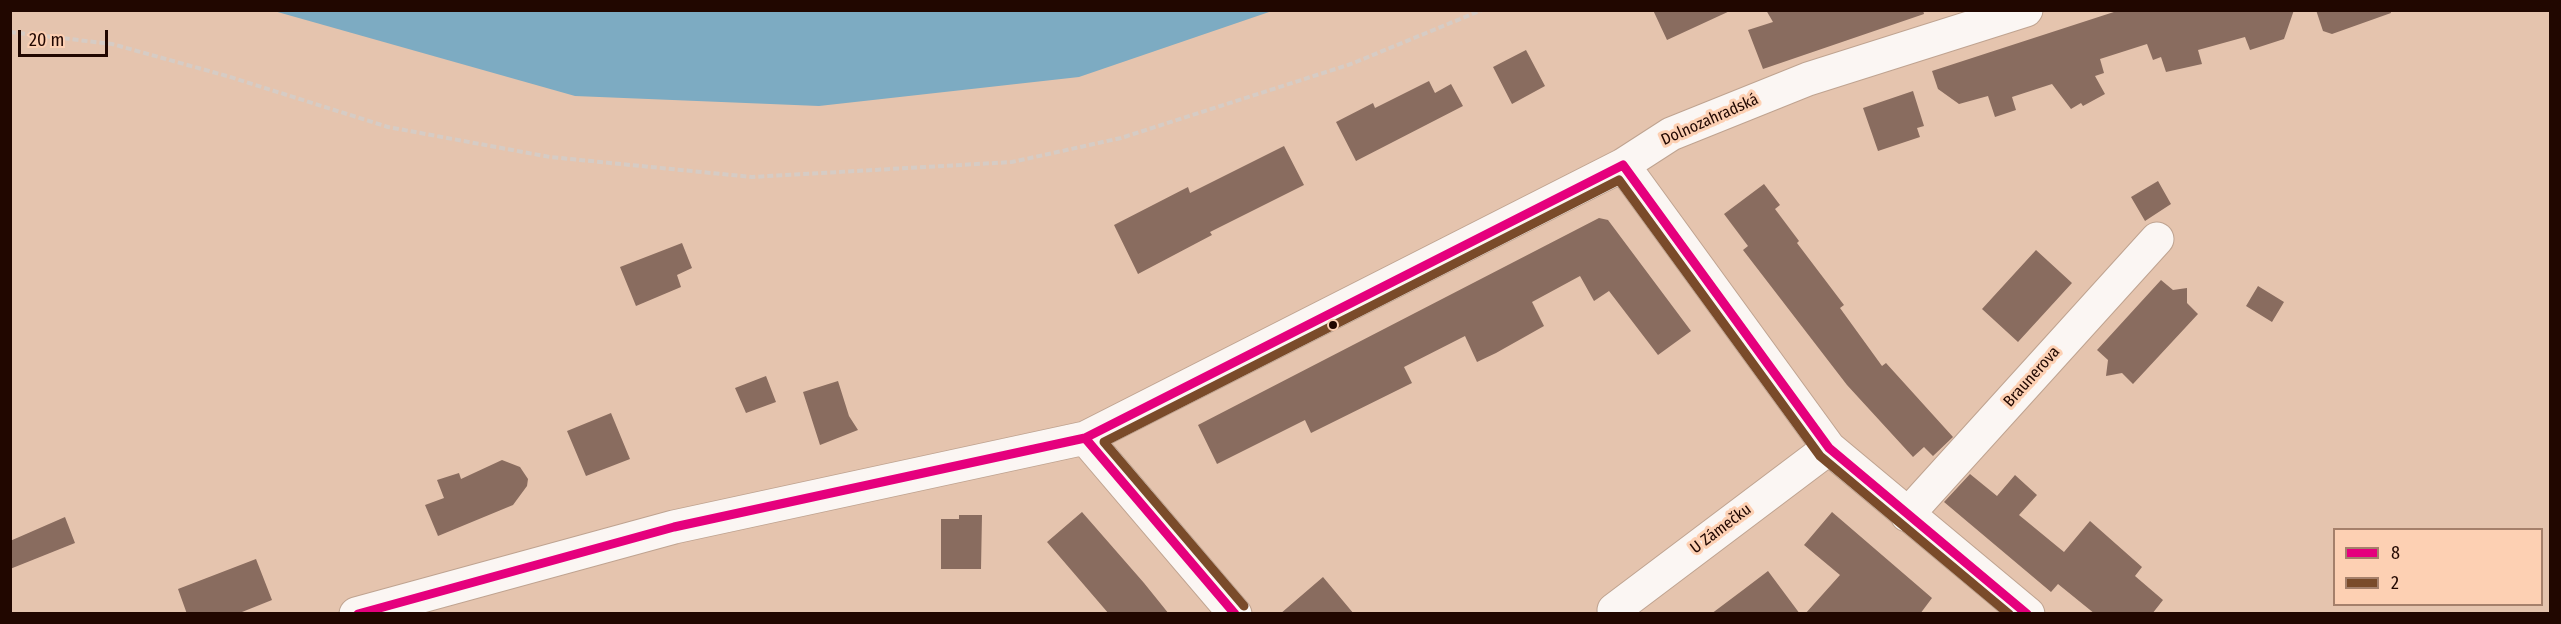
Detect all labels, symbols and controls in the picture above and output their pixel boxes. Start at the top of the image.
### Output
scale bar [21,18,111,56]
text: 20 m [29,29,64,51]
street label: Dolnozahradská [1658,90,1762,150]
unlabelled marker [1327,319,1339,331]
street label: Braunerova [2000,343,2064,411]
street label: U Zámečku [1687,500,1755,558]
legend [2333,528,2543,606]
text: 8 [2391,542,2400,564]
text: 2 [2391,572,2399,594]

